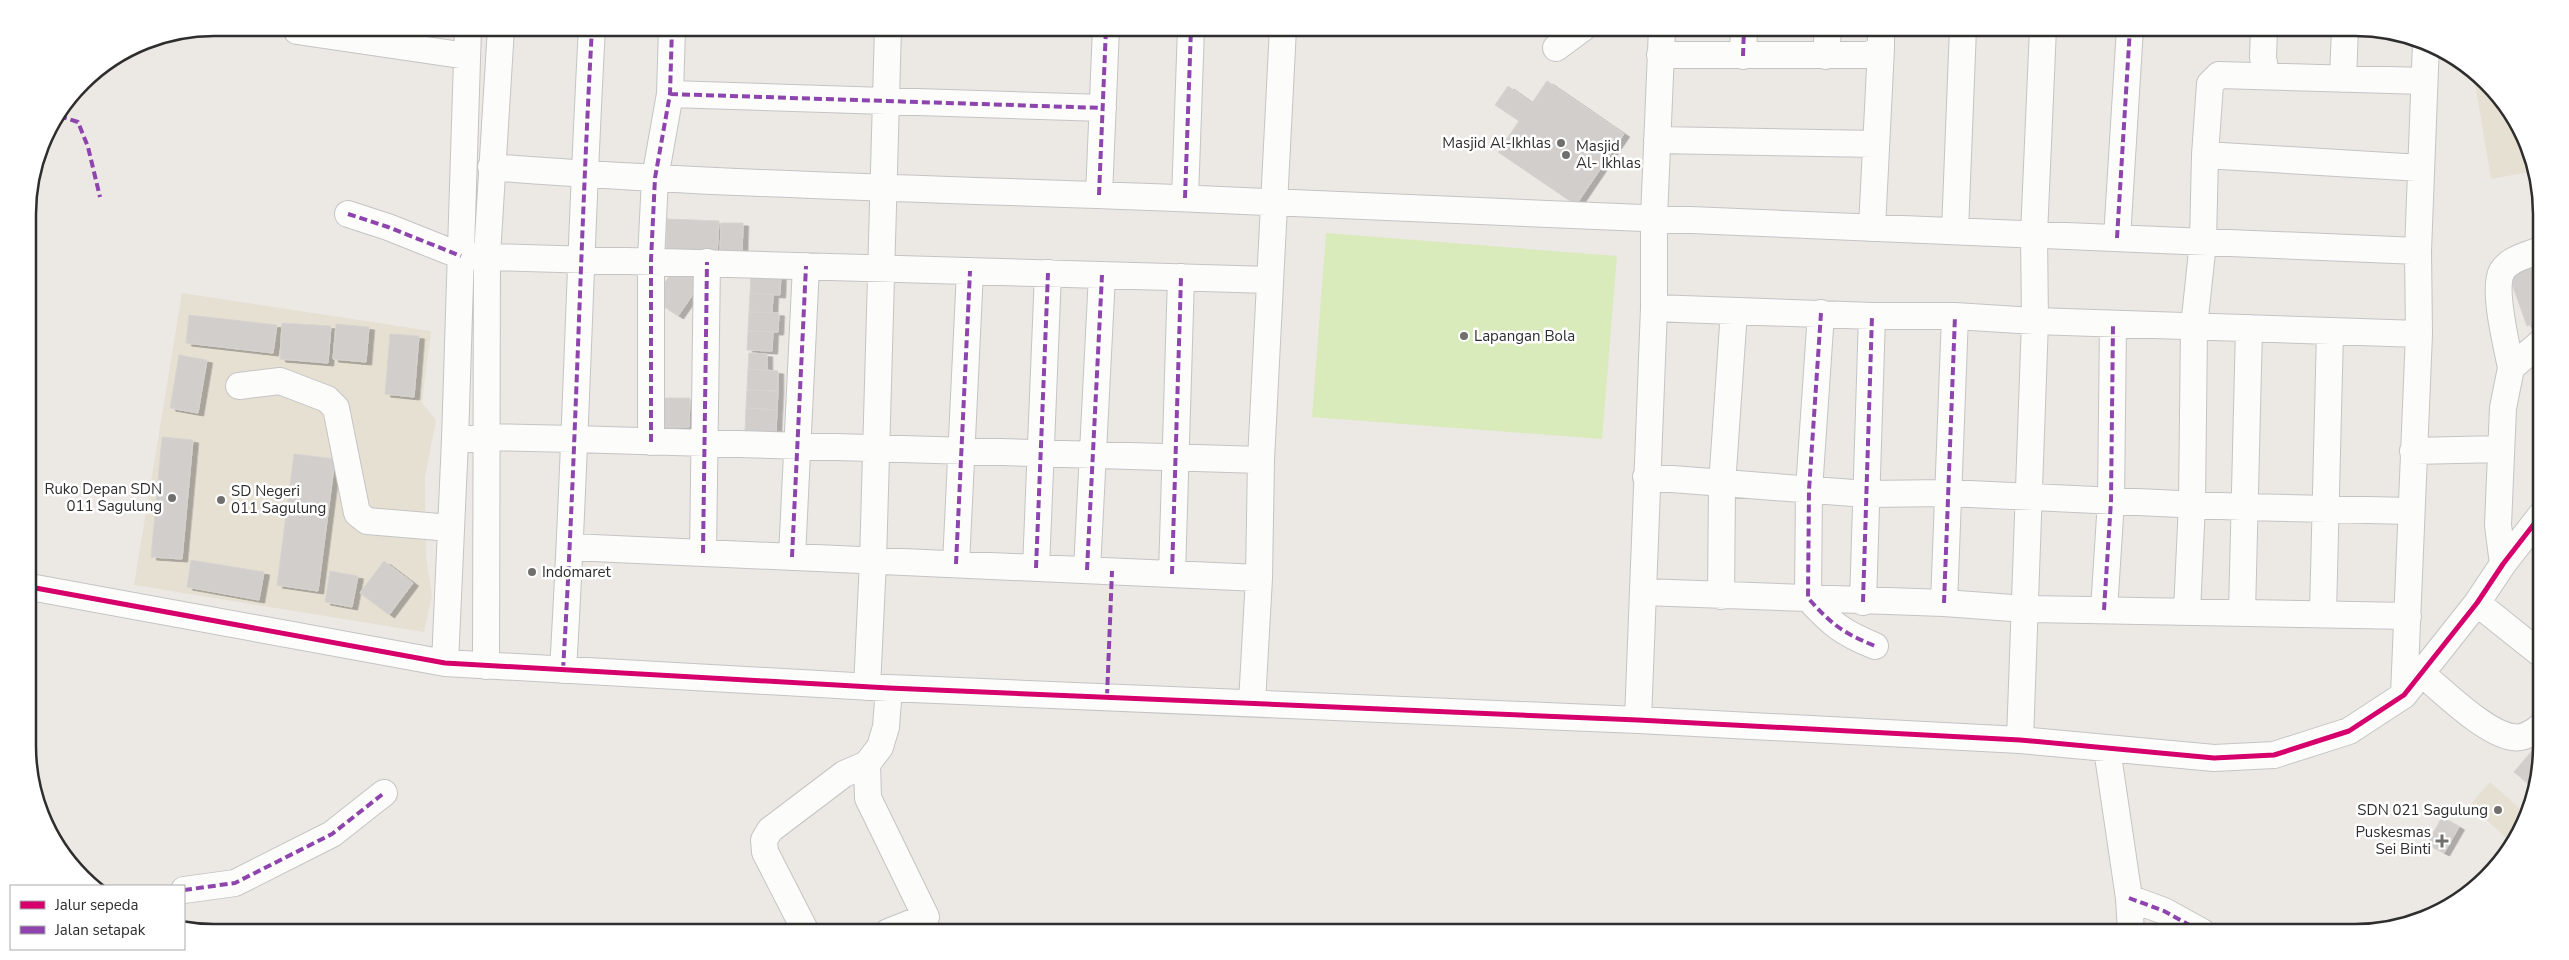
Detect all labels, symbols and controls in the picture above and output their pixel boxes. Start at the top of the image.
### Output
place label: Masjid Al-Ikhlas [1442,133,1551,153]
place label: Masjid Al- Ikhlas [1576,136,1641,173]
marker: Masjid Al-Ikhlas [1555,137,1567,149]
marker: Masjid Al- Ikhlas [1560,149,1572,161]
place label: Lapangan Bola [1474,326,1575,346]
marker: Lapangan Bola [1458,330,1470,342]
place label: Ruko Depan SDN 011 Sagulung [44,479,162,516]
place label: SD Negeri 011 Sagulung [231,481,326,518]
marker: Ruko Depan SDN 011 Sagulung [166,492,178,504]
marker: SD Negeri 011 Sagulung [215,494,227,506]
place label: Indomaret [542,562,611,582]
marker: Indomaret [526,566,538,578]
place label: SDN 021 Sagulung [2357,800,2488,820]
marker: SDN 021 Sagulung [2492,804,2504,816]
place label: Puskesmas Sei Binti [2355,822,2431,859]
marker: Puskesmas Sei Binti [2435,834,2449,848]
legend [10,885,185,950]
text: Jalur sepeda [54,895,139,915]
text: Jalan setapak [54,920,146,940]

